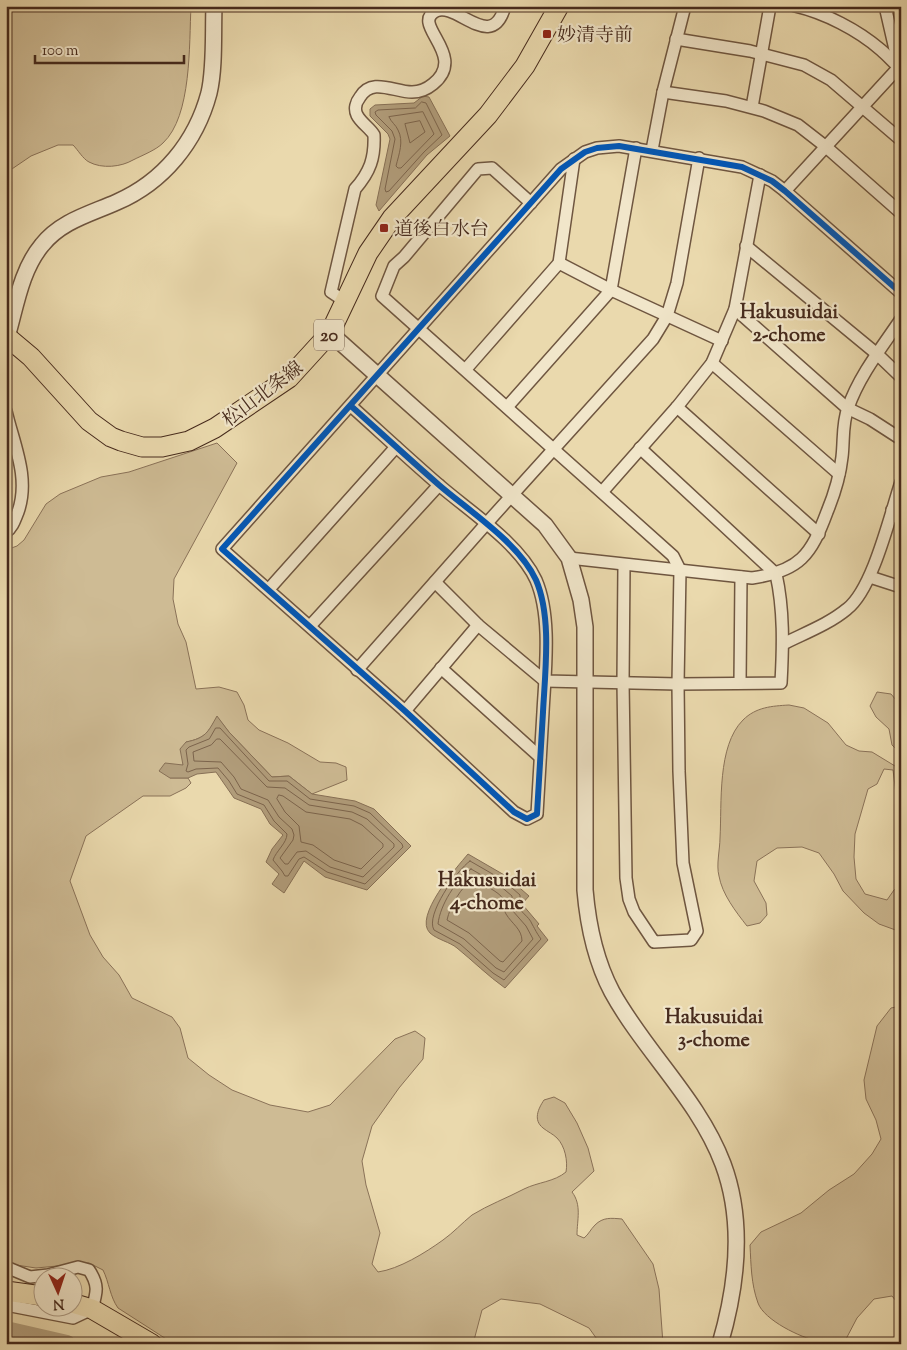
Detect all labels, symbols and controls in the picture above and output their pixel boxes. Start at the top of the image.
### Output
place label: 妙清寺前 [557,23,633,50]
marker: 妙清寺前 [541,28,553,40]
scale bar [35,32,184,64]
text: 100 m [42,41,79,62]
place label: 道後白水台 [394,217,489,244]
marker: 道後白水台 [378,222,390,234]
district label: Hakusuidai 2-chome [740,299,838,351]
road number: 20 [314,320,344,350]
street label: 松山北条線 [217,356,310,434]
district label: Hakusuidai 4-chome [438,867,536,919]
district label: Hakusuidai 3-chome [665,1004,763,1056]
north arrow [32,1268,82,1318]
text: N [52,1293,65,1313]

